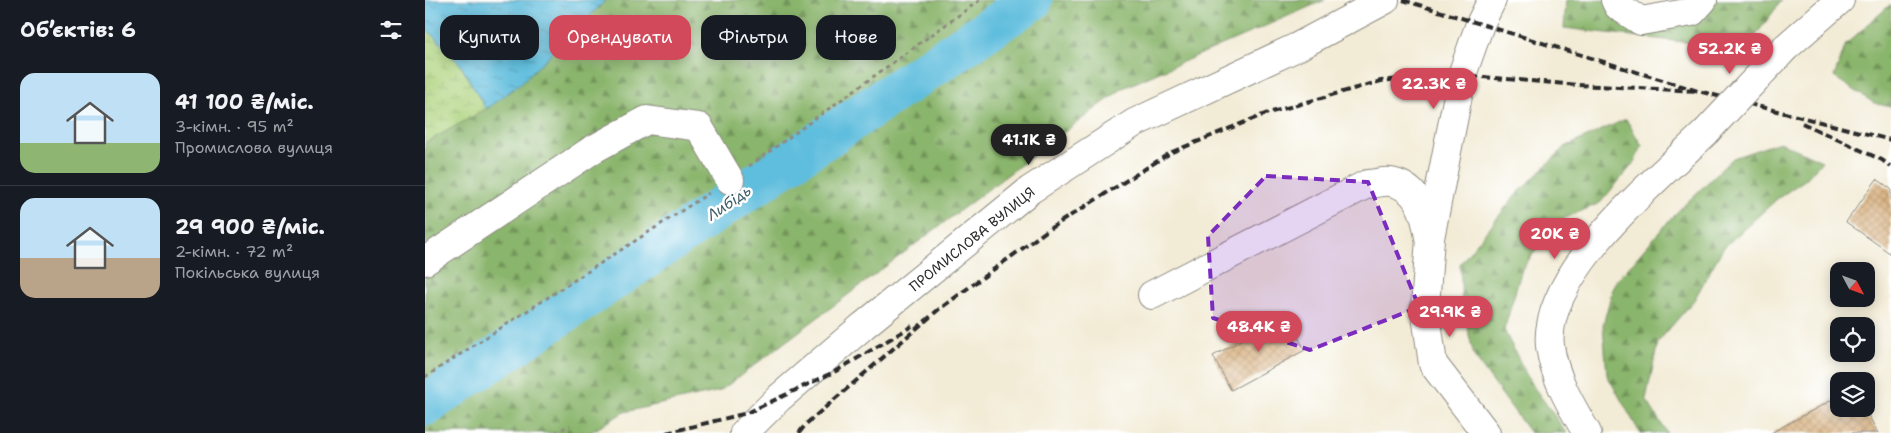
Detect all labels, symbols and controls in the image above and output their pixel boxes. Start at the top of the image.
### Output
chip: Купити [440,15,539,60]
chip: Орендувати [549,15,691,60]
chip: Фільтри [701,15,806,60]
chip: Нове [816,15,896,60]
text: Об’єктів: 6 [20,16,136,44]
icon: filters [377,16,405,44]
pin: 52.2K ₴ [1684,32,1776,75]
text: 52.2K ₴ [1698,38,1762,59]
pin: 22.3K ₴ [1388,68,1480,110]
text: 22.3K ₴ [1402,73,1466,94]
text: 41 100 ₴/міс. [175,88,314,116]
icon: home [60,93,120,153]
text: 3-кімн. · 95 m² [175,116,294,137]
pin: 41.1K ₴ [983,124,1075,166]
text: 41.1K ₴ [1002,129,1056,150]
text: Промислова вулиця [175,137,333,158]
water label: Либідь [702,181,755,226]
street label: ПРОМИСЛОВА ВУЛИЦЯ [905,183,1039,295]
text: 29 900 ₴/міс. [175,213,325,241]
icon: home [60,218,120,278]
pin: 20K ₴ [1520,218,1590,260]
text: 20K ₴ [1530,223,1580,244]
text: 2-кімн. · 72 m² [175,241,293,262]
text: Покільська вулиця [175,262,320,283]
north arrow [1830,262,1875,308]
map controls [1830,262,1875,417]
pin: 29.9K ₴ [1404,296,1496,338]
text: 29.9K ₴ [1419,301,1481,322]
pin: 48.4K ₴ [1213,310,1305,353]
text: 48.4K ₴ [1227,316,1291,337]
button: locate [1830,317,1875,362]
button: layers [1830,372,1875,417]

